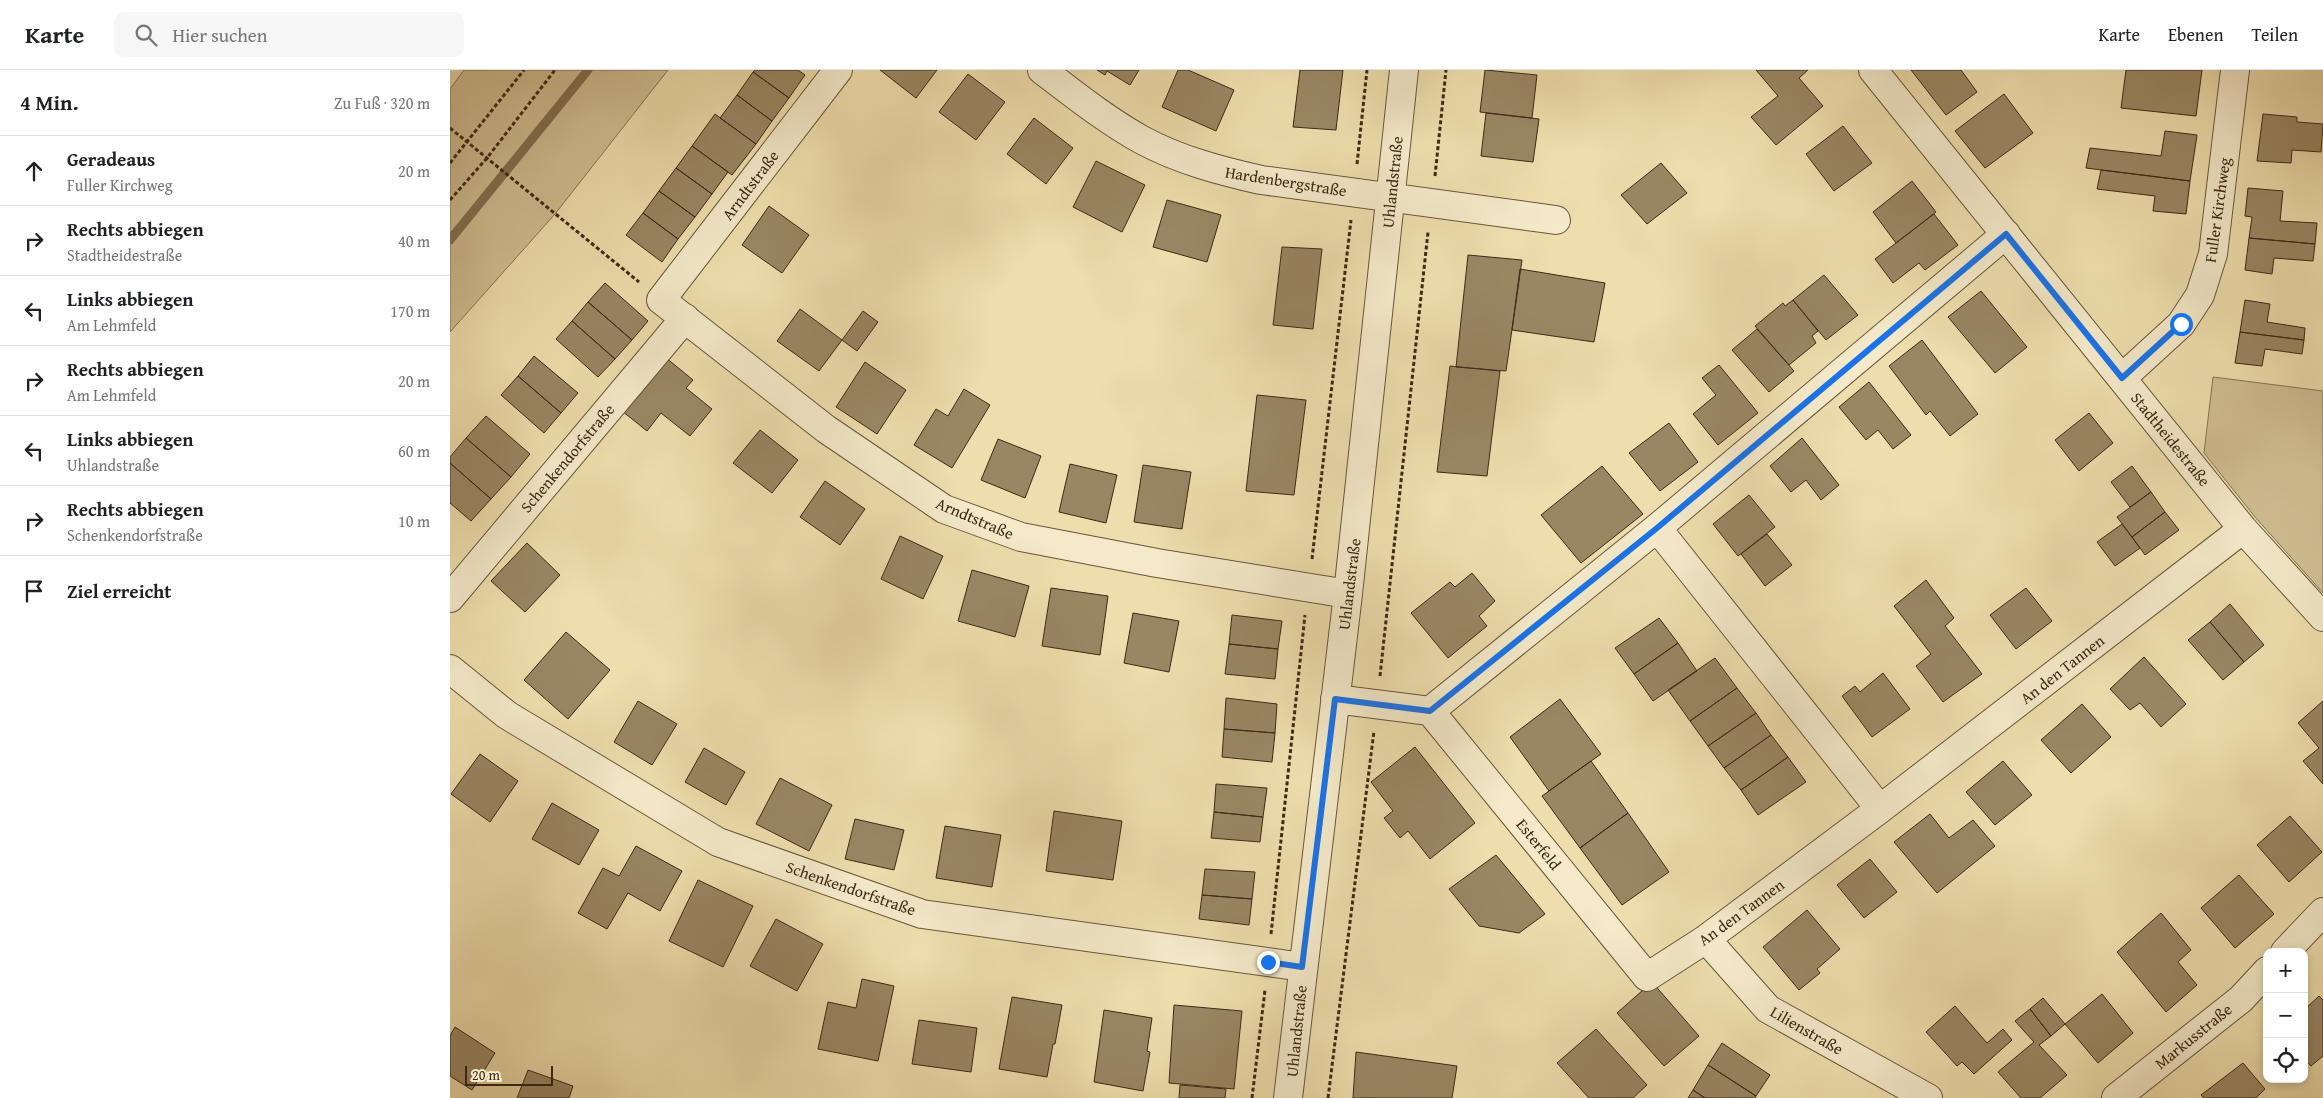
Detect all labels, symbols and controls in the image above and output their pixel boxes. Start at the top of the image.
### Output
search box [114,12,464,57]
text: Karte [25,17,84,52]
icon: search [132,21,160,49]
text: Hier suchen [172,21,267,49]
text: Karte [2099,21,2140,48]
text: Ebenen [2168,21,2224,48]
text: Teilen [2252,21,2298,48]
text: 4 Min. [20,87,78,118]
text: Zu Fuß · 320 m [334,91,430,115]
street label: Uhlandstraße [1375,135,1409,229]
text: Geradeaus [67,145,155,173]
street label: Arndtstraße [716,145,784,225]
street label: Fuller Kirchweg [2198,156,2236,264]
icon: ahead [20,157,48,185]
text: 20 m [398,159,430,183]
street label: Hardenbergstraße [1223,160,1349,202]
text: Fuller Kirchweg [67,173,173,197]
text: Rechts abbiegen [67,215,204,243]
icon: right [20,227,48,255]
text: 40 m [398,229,430,253]
text: Stadtheidestraße [67,243,182,267]
text: Links abbiegen [67,285,193,313]
icon: left [20,297,48,325]
text: 170 m [390,299,430,323]
text: Am Lehmfeld [67,313,156,337]
route start [2170,313,2193,336]
text: Rechts abbiegen [67,355,204,383]
icon: right [20,367,48,395]
text: 20 m [398,369,430,393]
text: Am Lehmfeld [67,383,156,407]
street label: Stadtheidestraße [2125,387,2217,491]
street label: Schenkendorfstraße [514,398,620,518]
text: Links abbiegen [67,425,193,453]
icon: left [20,437,48,465]
text: 60 m [398,439,430,463]
text: Uhlandstraße [67,453,159,477]
street label: Arndtstraße [932,491,1018,545]
text: Rechts abbiegen [67,495,204,523]
icon: right [20,507,48,535]
text: 10 m [398,509,430,533]
text: Schenkendorfstraße [67,523,203,547]
street label: Uhlandstraße [1331,537,1367,631]
icon: arrive [20,577,48,605]
text: Ziel erreicht [67,577,171,605]
street label: An den Tannen [2015,628,2109,710]
street label: Esterfeld [1511,813,1567,875]
street label: Schenkendorfstraße [783,855,919,921]
street label: An den Tannen [1693,873,1789,951]
map controls [2263,948,2308,1083]
button: + [2263,948,2308,993]
route end [1257,951,1280,974]
street label: Uhlandstraße [1279,984,1313,1078]
button: − [2263,993,2308,1038]
street label: Markusstraße [2149,997,2237,1075]
street label: Lilienstraße [1766,999,1848,1061]
button: locate [2263,1038,2308,1083]
scale bar [465,1063,552,1086]
text: 20 m [472,1065,500,1085]

